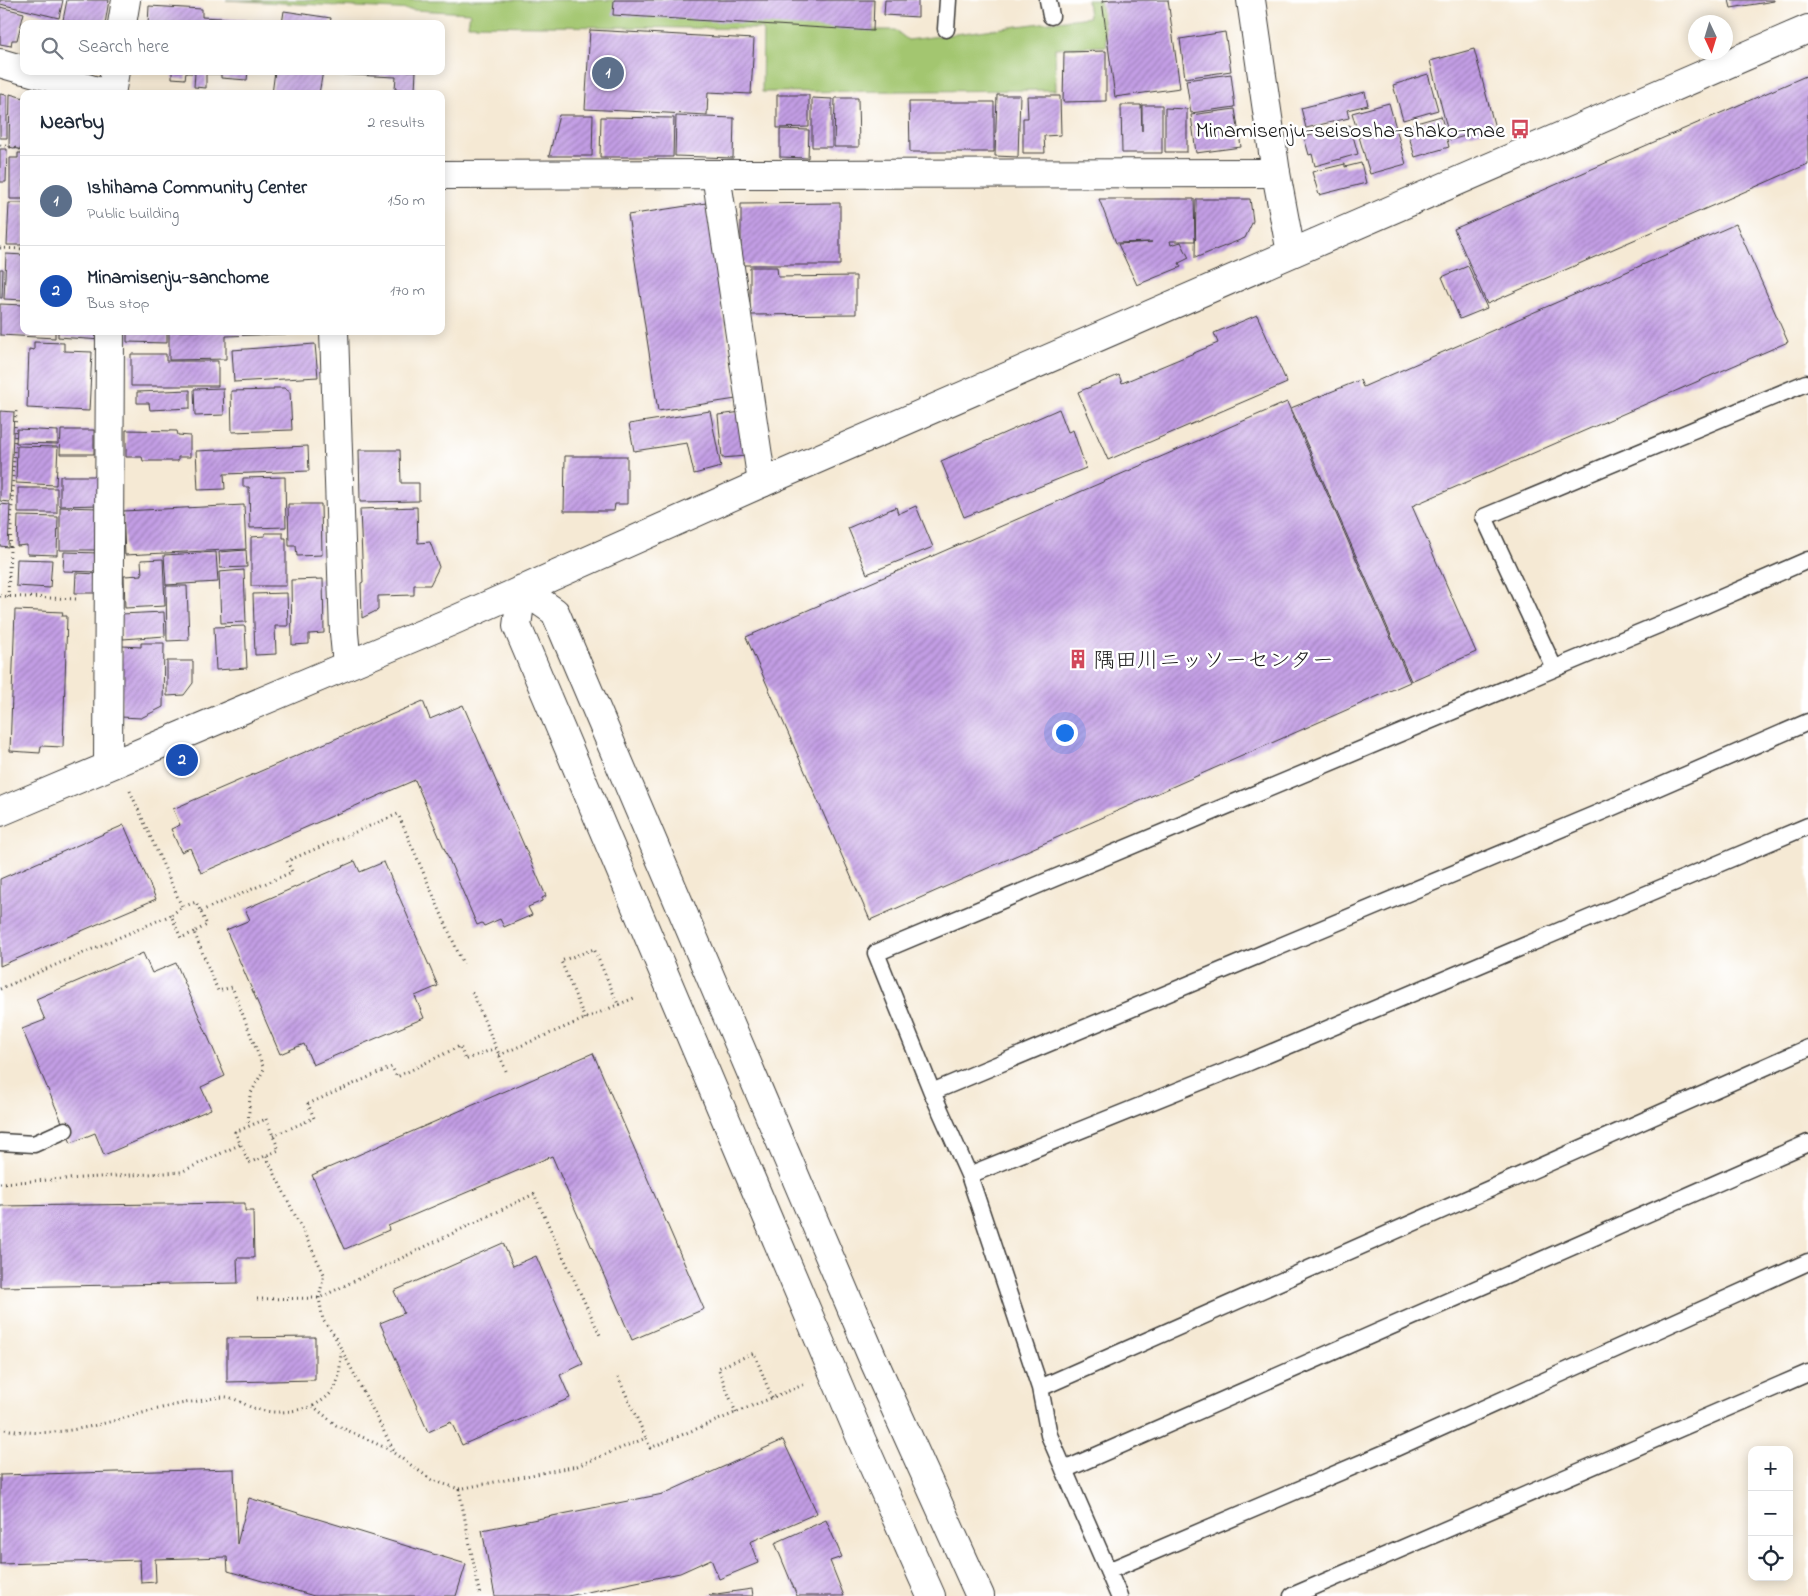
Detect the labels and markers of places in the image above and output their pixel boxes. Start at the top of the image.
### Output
pin: 1 [592,54,624,92]
place label: Minamisenju-seisosha-shako-mae [1196,116,1505,148]
bus stop icon: Minamisenju-seisosha-shako-mae [1509,118,1531,140]
place label: 隅田川ニッソーセンター [1093,646,1334,678]
building icon: 隅田川ニッソーセンター [1067,648,1089,670]
pin: 2 [166,741,198,779]

